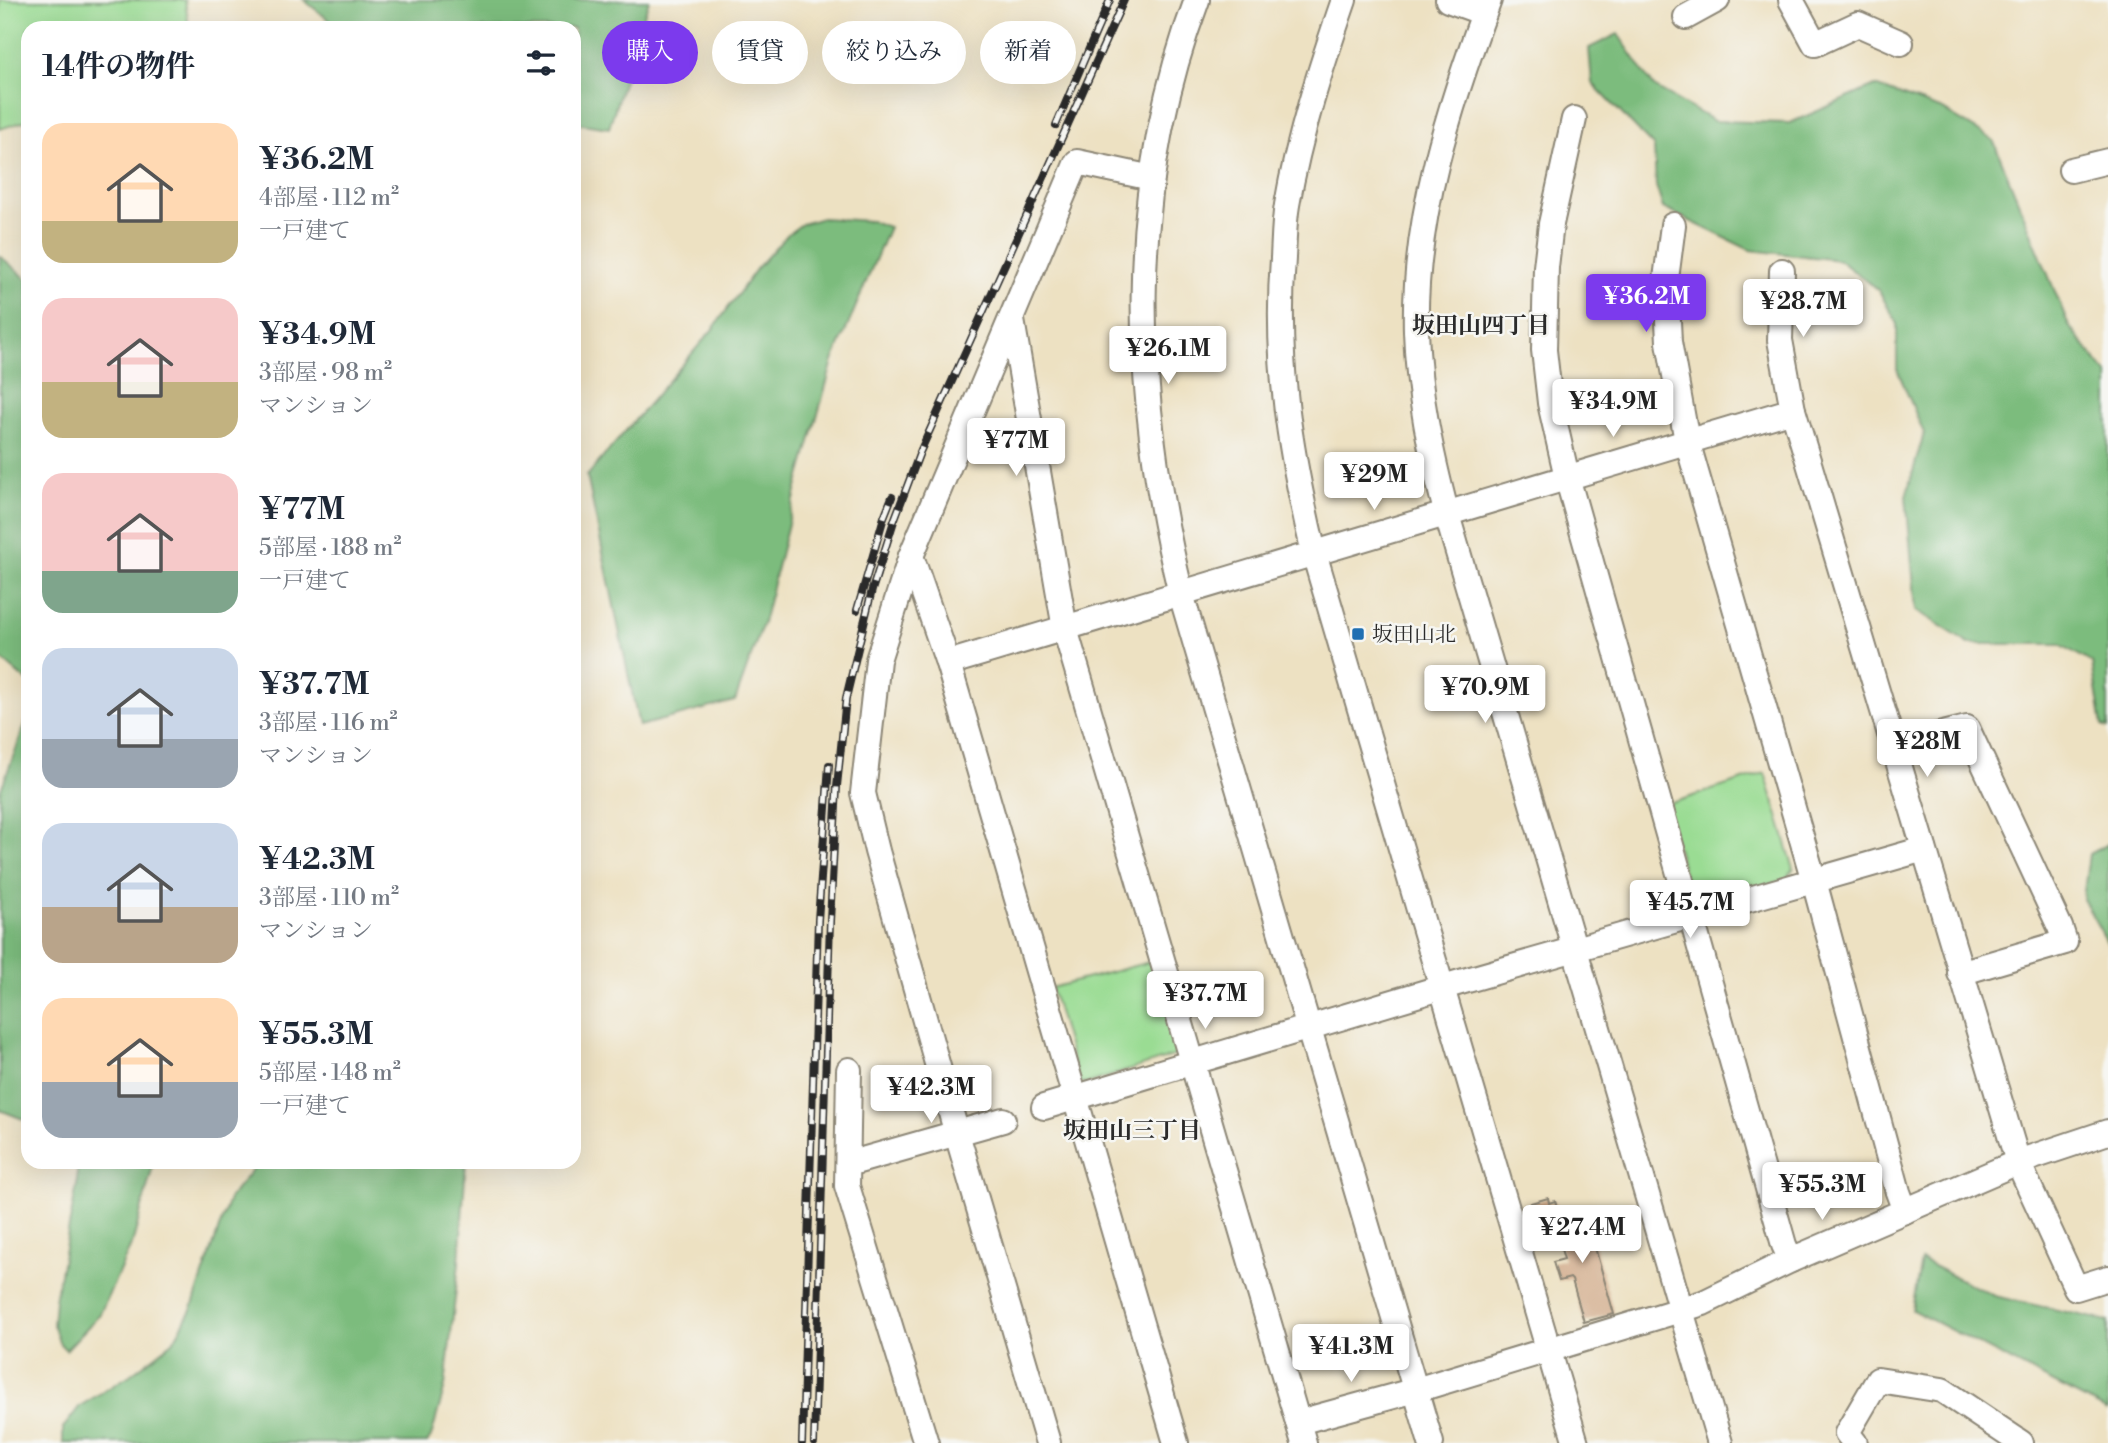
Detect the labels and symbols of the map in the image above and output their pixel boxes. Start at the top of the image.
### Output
pin: ¥36.2M [1589,274,1703,334]
pin: ¥28.7M [1746,280,1860,339]
district label: 坂田山四丁目 [1412,312,1550,340]
pin: ¥26.1M [1111,326,1225,386]
pin: ¥34.9M [1556,380,1670,439]
pin: ¥77M [975,419,1057,478]
pin: ¥29M [1333,452,1415,512]
place label: 坂田山北 [1372,622,1456,648]
marker: 坂田山北 [1350,626,1366,642]
pin: ¥70.9M [1428,666,1542,725]
pin: ¥28M [1886,720,1968,779]
pin: ¥45.7M [1633,880,1747,940]
pin: ¥37.7M [1148,972,1262,1031]
pin: ¥42.3M [874,1066,988,1125]
district label: 坂田山三丁目 [1063,1117,1201,1145]
pin: ¥55.3M [1765,1162,1879,1222]
pin: ¥27.4M [1525,1206,1639,1265]
pin: ¥41.3M [1294,1324,1408,1384]

